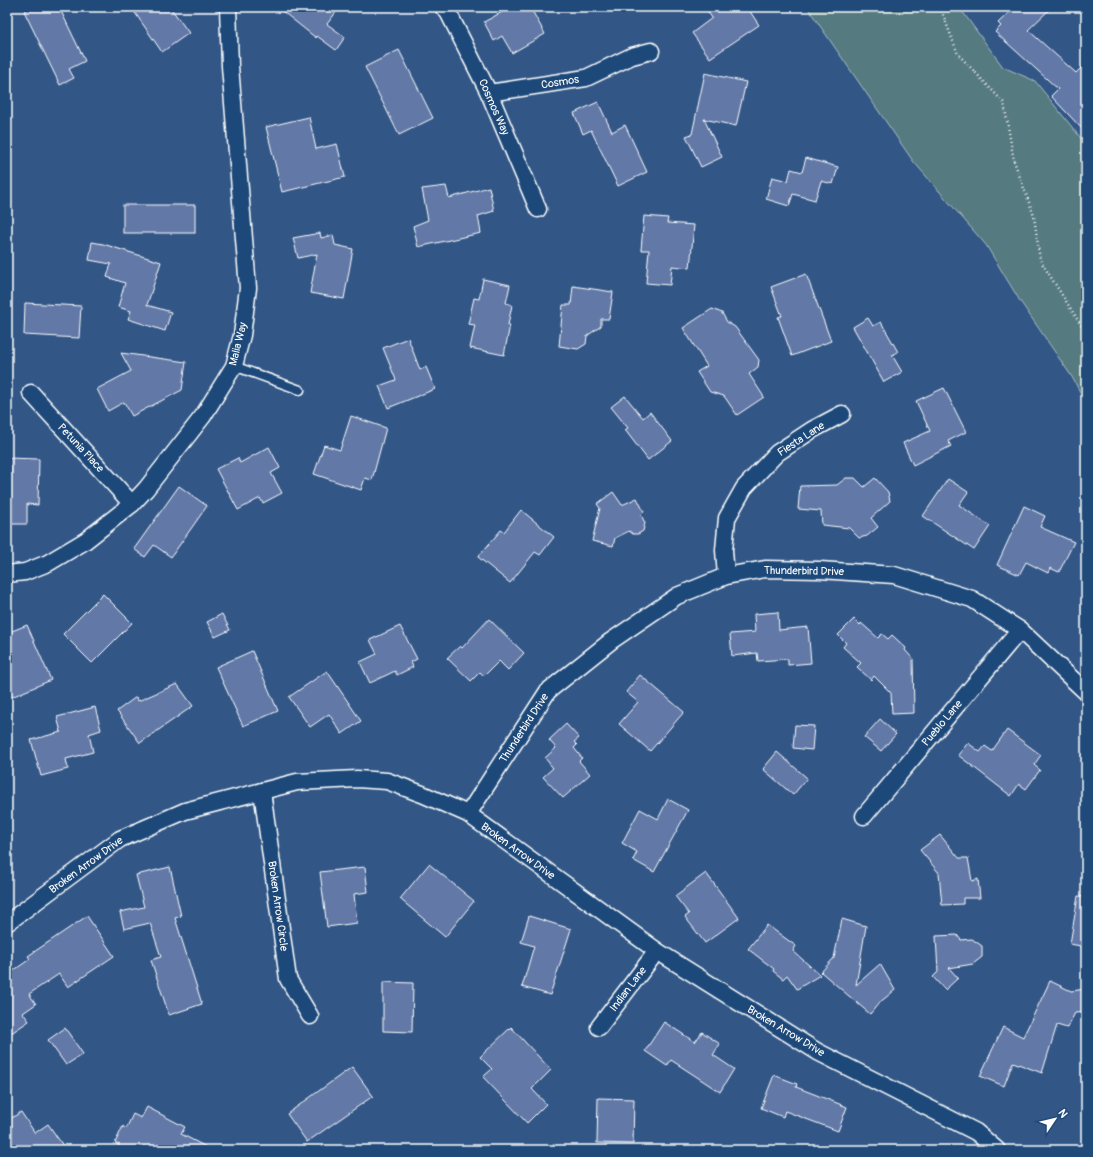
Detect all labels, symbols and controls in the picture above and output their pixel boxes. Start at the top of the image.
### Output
street label: Cosmos [540,73,580,91]
street label: Cosmos Way [476,77,512,137]
street label: Malia Way [226,321,250,367]
street label: Fiesta Lane [775,419,827,459]
street label: Petunia Place [55,421,107,476]
street label: Thunderbird Drive [764,564,845,578]
street label: Thunderbird Drive [497,690,552,765]
street label: Pueblo Lane [919,697,965,749]
street label: Broken Arrow Drive [479,820,558,882]
street label: Broken Arrow Drive [47,834,126,896]
street label: Broken Arrow Circle [265,860,291,952]
street label: Indian Lane [607,964,649,1014]
street label: Broken Arrow Drive [745,1003,828,1060]
north arrow [1035,1099,1075,1139]
text: N [1055,1107,1071,1121]

